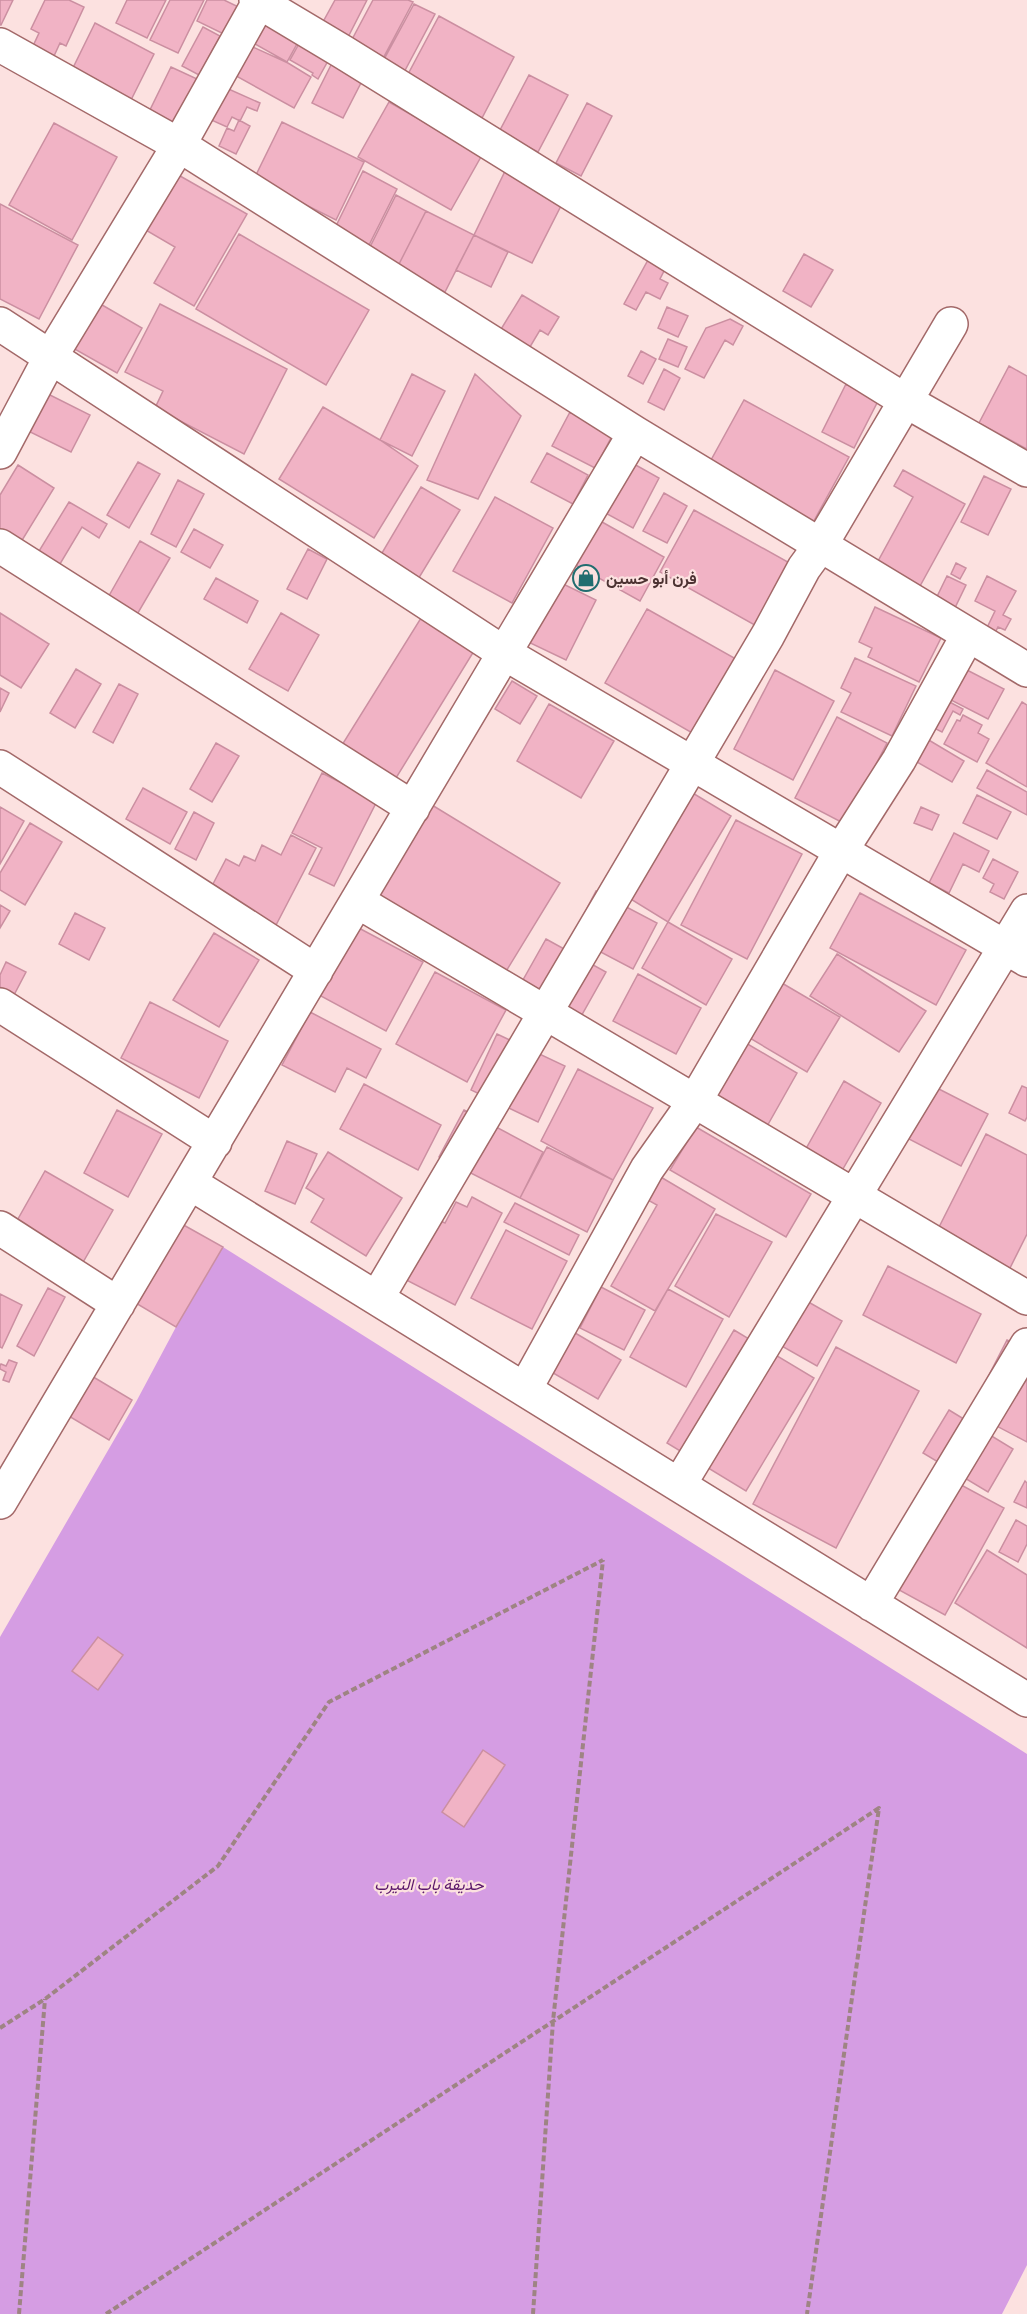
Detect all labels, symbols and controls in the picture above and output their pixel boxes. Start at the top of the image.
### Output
shop icon: فرن أبو حسين [571,563,601,593]
place label: فرن أبو حسين [606,568,697,589]
park label: حديقة باب النيرب [374,1874,485,1895]

